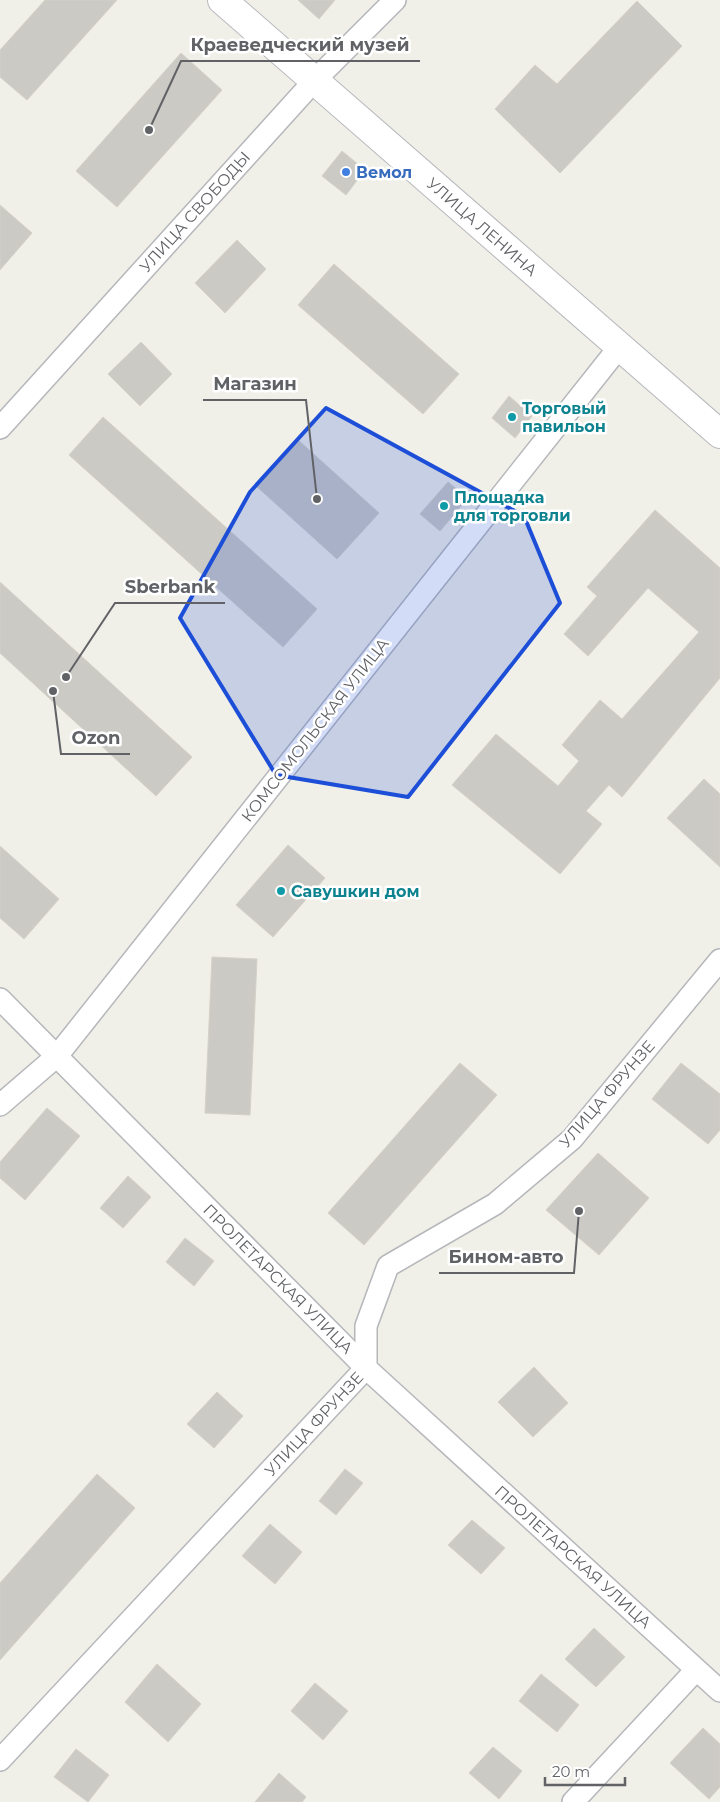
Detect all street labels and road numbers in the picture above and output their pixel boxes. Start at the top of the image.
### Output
street label: УЛИЦА СВОБОДЫ [136,148,254,276]
street label: УЛИЦА ЛЕНИНА [423,174,541,280]
street label: КОМСОМОЛЬСКАЯ УЛИЦА [237,634,393,826]
street label: УЛИЦА ФРУНЗЕ [555,1037,659,1151]
street label: ПРОЛЕТАРСКАЯ УЛИЦА [199,1200,357,1358]
street label: УЛИЦА ФРУНЗЕ [261,1368,367,1480]
street label: ПРОЛЕТАРСКАЯ УЛИЦА [491,1482,655,1632]

